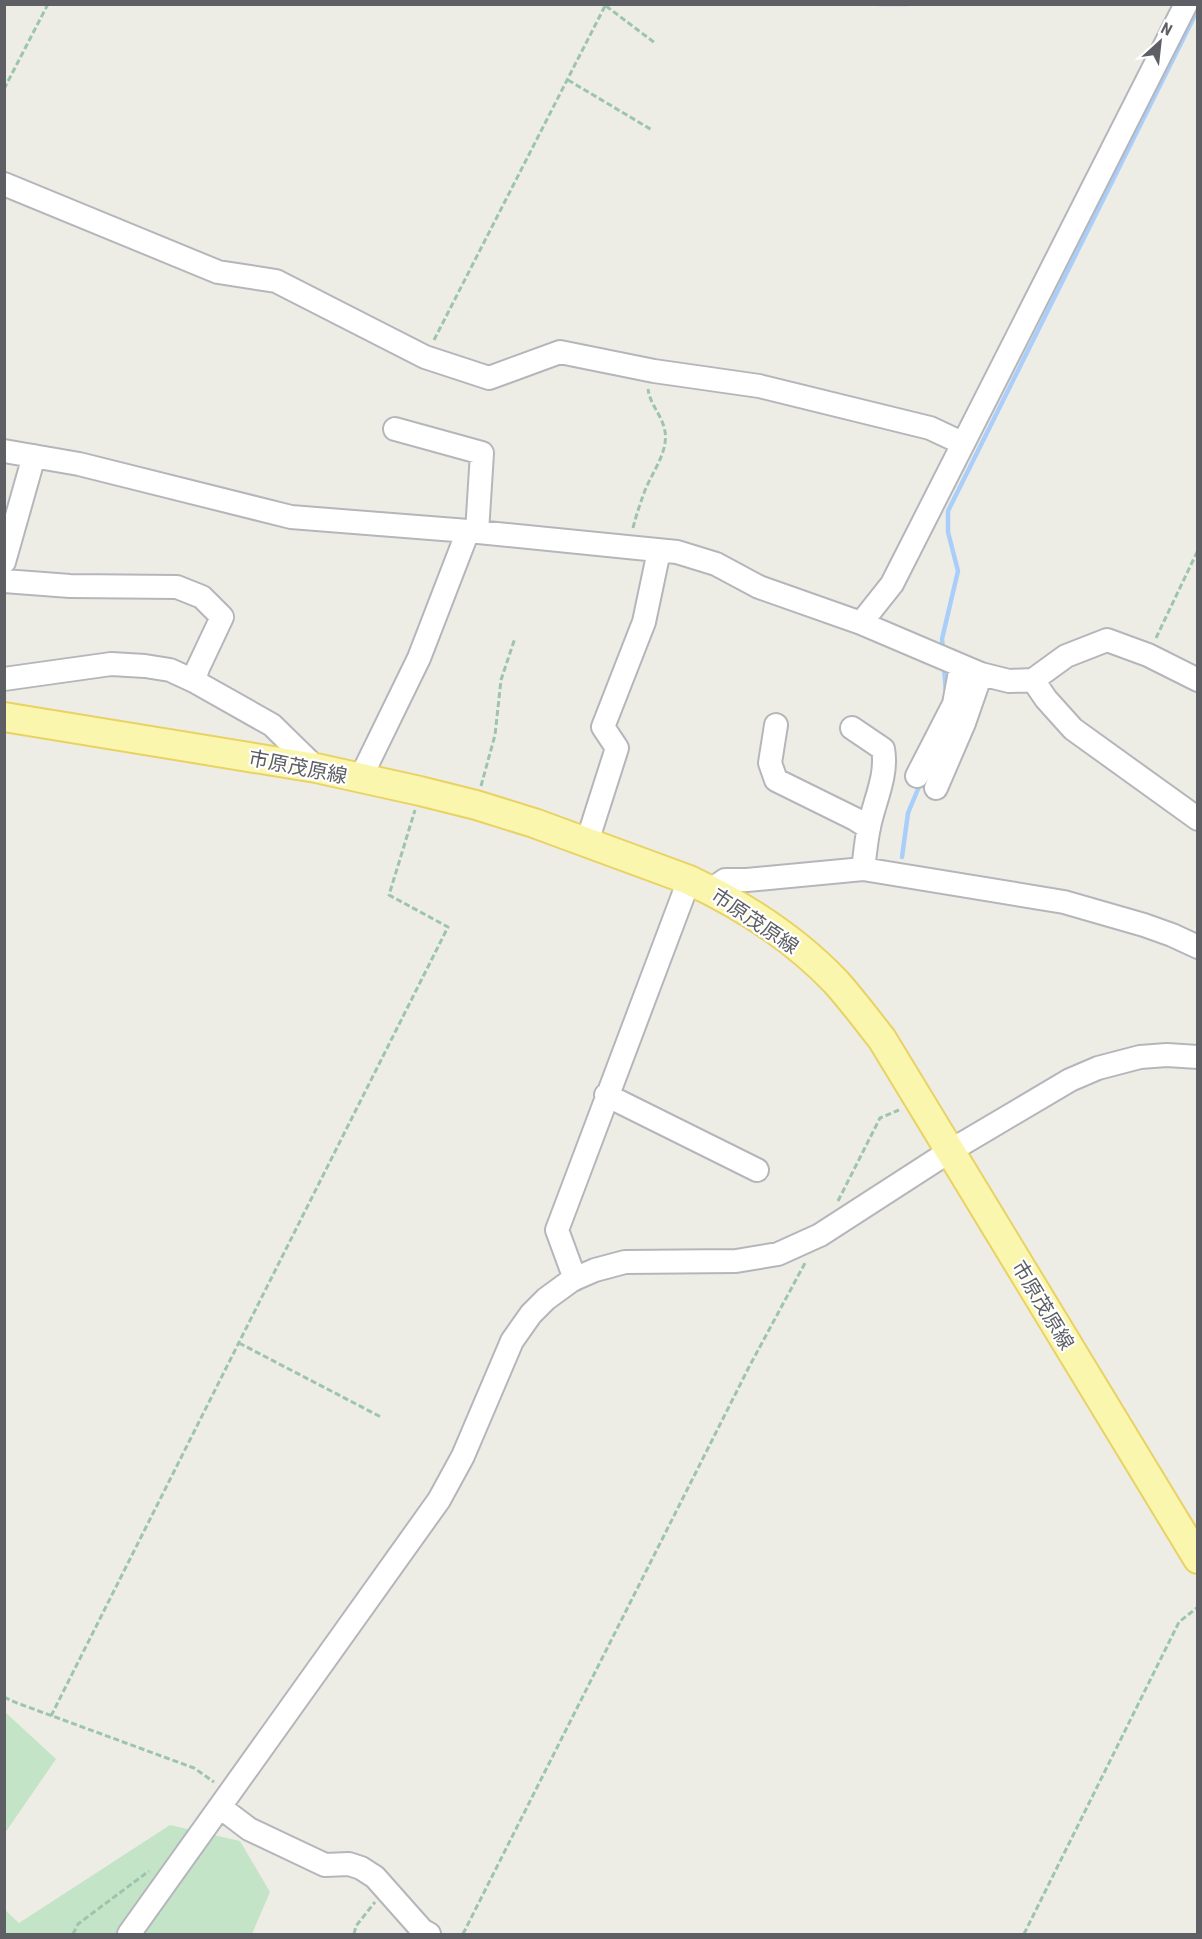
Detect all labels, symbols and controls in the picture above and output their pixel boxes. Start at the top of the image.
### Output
north arrow [1130,12,1190,72]
text: N [1158,18,1175,40]
street label: 市原茂原線 [247,746,349,788]
street label: 市原茂原線 [707,883,803,959]
street label: 市原茂原線 [1007,1256,1079,1354]

